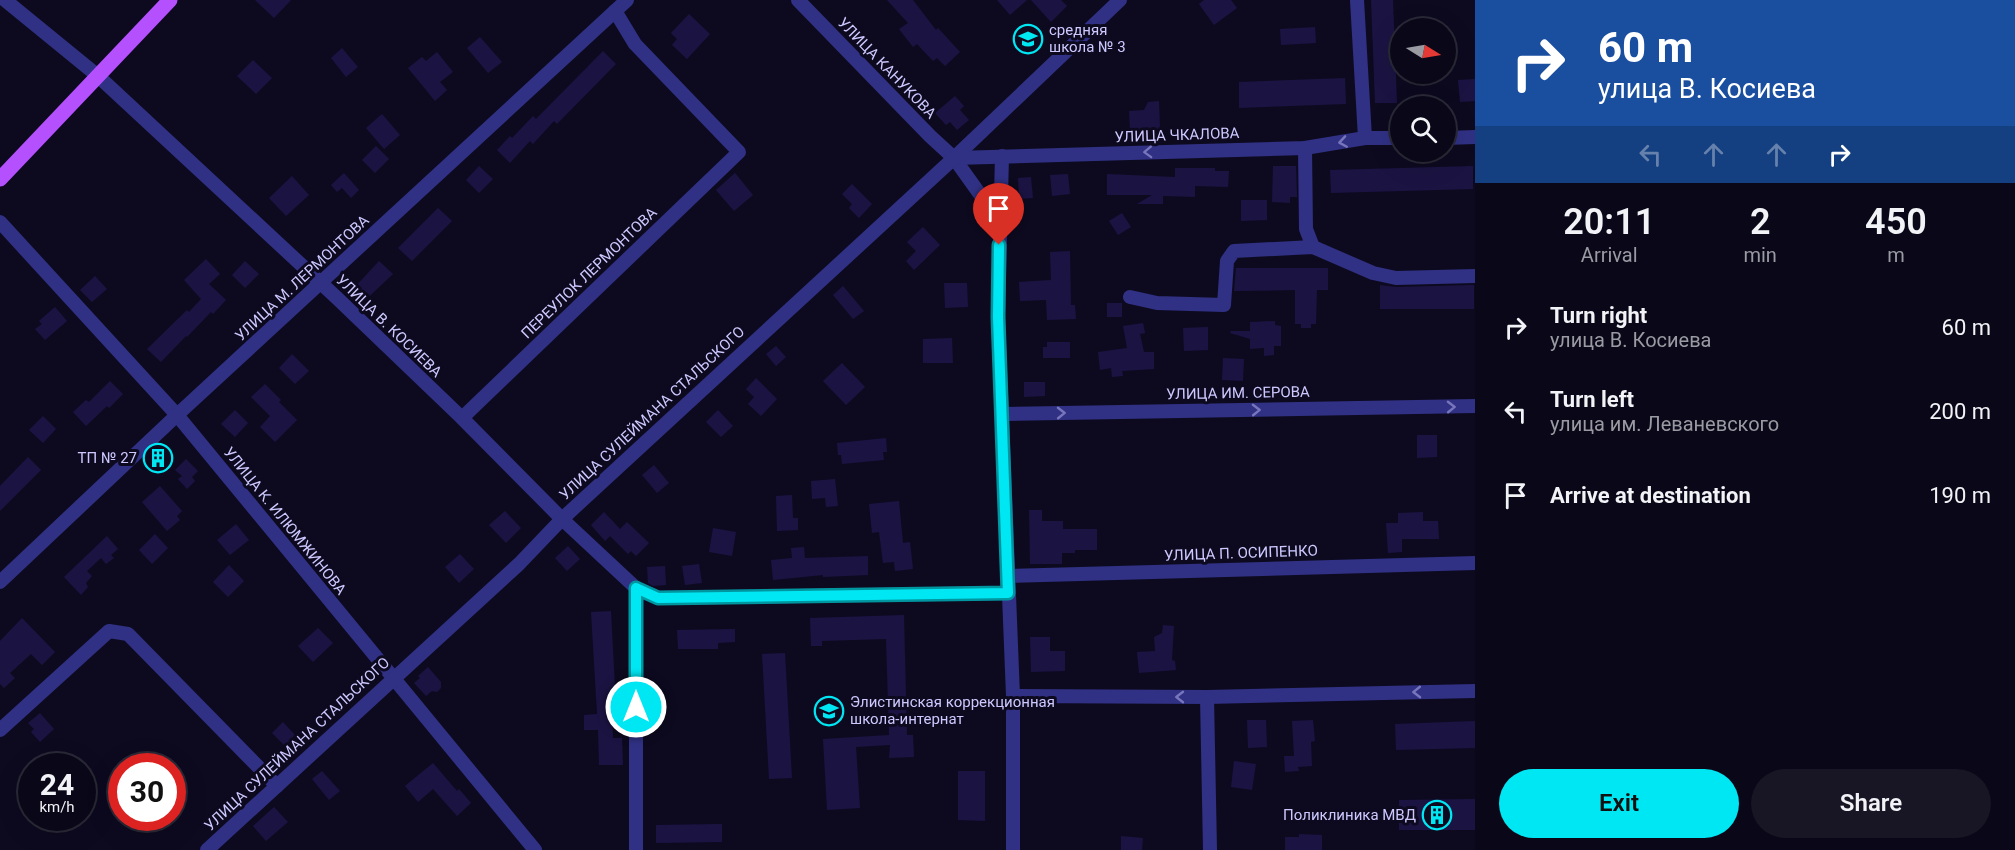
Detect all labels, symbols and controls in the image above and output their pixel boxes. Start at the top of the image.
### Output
street label: УЛИЦА КАНУКОВА [834,14,940,122]
north arrow [1390,18,1456,84]
map controls [1390,18,1456,162]
place label: средняя школа № 3 [1049,21,1126,56]
school or university icon: средняя школа № 3 [1012,23,1044,55]
text: 60 m [1598,23,1693,72]
icon: right [1499,24,1577,102]
text: улица В. Косиева [1598,73,1816,105]
button: search [1390,96,1456,162]
street label: УЛИЦА ЧКАЛОВА [1114,124,1240,146]
one-way arrow [1338,135,1348,148]
icon: left [1634,138,1667,171]
icon: ahead [1697,138,1730,171]
icon: ahead [1760,138,1793,171]
icon: right [1823,138,1856,171]
one-way arrow [1144,146,1153,159]
pin [973,183,1024,245]
icon: arrive [982,192,1015,225]
text: 20:11 [1563,201,1655,243]
text: 2 [1750,201,1770,243]
text: 450 [1865,201,1927,243]
street label: ПЕРЕУЛОК ЛЕРМОНТОВА [518,203,661,342]
street label: УЛИЦА М. ЛЕРМОНТОВА [231,211,373,345]
text: Arrival [1581,243,1638,267]
text: min [1743,243,1777,267]
text: m [1887,243,1905,267]
street label: УЛИЦА В. КОСИЕВА [332,271,446,381]
text: Turn right [1550,303,1647,328]
icon: right [1499,311,1532,344]
text: 60 m [1942,315,1991,340]
street label: УЛИЦА СУЛЕЙМАНА СТАЛЬСКОГО [556,322,748,504]
text: улица В. Косиева [1550,328,1711,352]
street label: УЛИЦА ИМ. СЕРОВА [1166,383,1310,403]
text: Turn left [1550,387,1634,412]
icon: left [1499,395,1532,428]
text: 200 m [1929,399,1991,424]
one-way arrow [1446,400,1455,413]
one-way arrow [1251,403,1260,416]
one-way arrow [1056,406,1065,419]
text: улица им. Леваневского [1550,412,1779,436]
building icon: ТП № 27 [142,442,174,474]
street label: УЛИЦА К. ИЛЮМЖИНОВА [220,444,350,599]
place label: ТП № 27 [78,449,137,467]
icon: arrive [1499,479,1532,512]
text: Arrive at destination [1550,483,1751,508]
text: 190 m [1929,483,1991,508]
street label: УЛИЦА П. ОСИПЕНКО [1164,541,1318,565]
street label: УЛИЦА СУЛЕЙМАНА СТАЛЬСКОГО [201,653,393,835]
position arrow [604,675,668,739]
one-way arrow [1412,686,1421,699]
one-way arrow [1175,691,1184,703]
place label: Элистинская коррекционная школа-интернат [850,693,1055,728]
school or university icon: Элистинская коррекционная школа-интернат [813,695,845,727]
speed limit sign: 30 [108,753,186,831]
text: 24 [40,767,74,802]
button: Exit [1499,769,1739,838]
button: Share [1751,769,1991,838]
text: km/h [39,798,75,816]
building icon: Поликлиника МВД [1421,799,1453,831]
place label: Поликлиника МВД [1283,806,1416,824]

